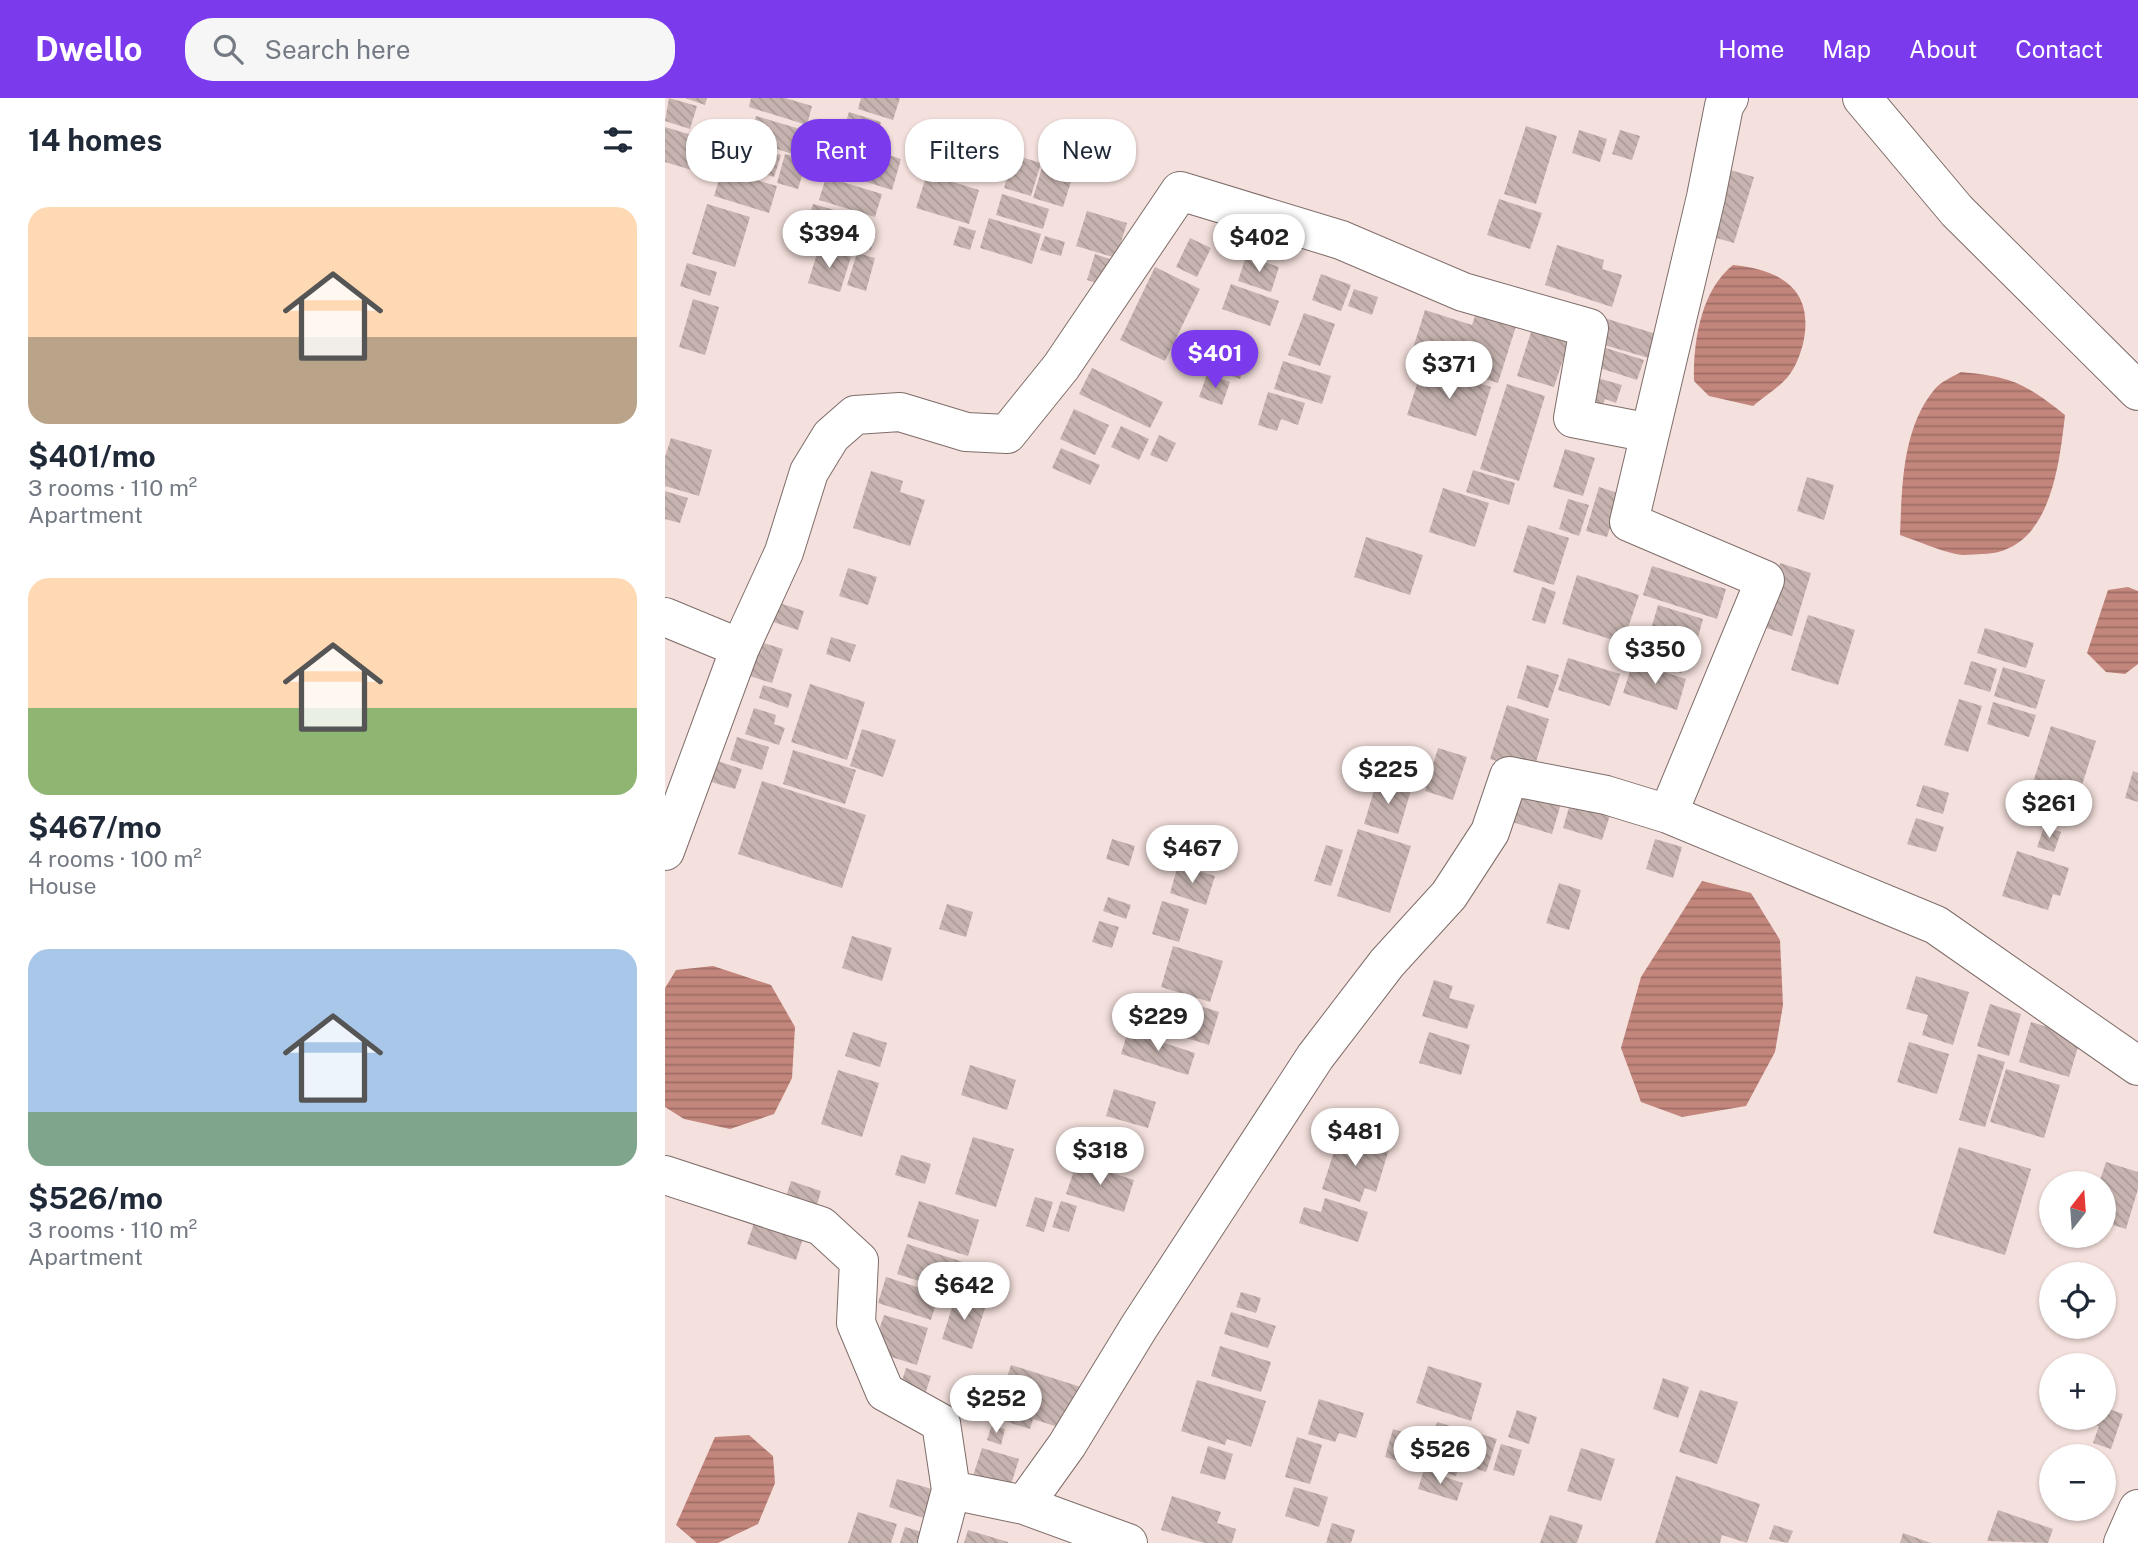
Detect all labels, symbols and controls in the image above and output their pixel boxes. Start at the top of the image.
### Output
search box [185,18,675,81]
text: Dwello [35,30,143,68]
icon: search [209,30,247,68]
text: Search here [265,34,411,65]
text: Home [1718,35,1784,63]
text: Map [1822,35,1871,63]
text: About [1909,35,1977,63]
text: Contact [2015,35,2103,63]
chip: Buy [686,119,777,182]
chip: Rent [791,119,891,182]
chip: Filters [905,119,1024,182]
chip: New [1038,119,1136,182]
icon: filters [599,121,637,159]
text: 14 homes [28,122,162,158]
pin: $394 [788,211,870,270]
pin: $402 [1218,214,1300,274]
text: $394 [798,219,860,246]
text: $402 [1229,223,1289,250]
icon: home [270,253,396,379]
pin: $401 [1174,330,1256,390]
text: $401 [1187,339,1243,366]
pin: $371 [1408,342,1490,401]
text: $371 [1421,350,1477,377]
text: $401/mo [28,438,156,474]
text: 3 rooms · 110 m² [28,474,197,501]
text: Apartment [28,501,143,528]
icon: home [270,624,396,750]
pin: $350 [1614,626,1696,686]
text: $350 [1624,635,1686,662]
pin: $225 [1347,746,1429,806]
text: $225 [1358,755,1418,782]
pin: $261 [2008,780,2090,840]
text: $261 [2021,789,2077,816]
text: $467/mo [28,809,162,845]
pin: $467 [1151,826,1233,885]
text: $467 [1162,834,1222,861]
text: 4 rooms · 100 m² [28,845,202,872]
text: House [28,872,96,899]
pin: $229 [1117,993,1199,1053]
icon: home [270,995,396,1121]
text: $229 [1128,1002,1188,1029]
pin: $481 [1314,1108,1396,1168]
text: $481 [1327,1117,1383,1144]
pin: $318 [1059,1128,1141,1187]
text: $318 [1072,1136,1128,1163]
north arrow [2039,1171,2116,1248]
map controls [2039,1171,2116,1521]
text: $526/mo [28,1180,163,1216]
text: 3 rooms · 110 m² [28,1216,197,1243]
text: Apartment [28,1243,143,1270]
pin: $642 [923,1262,1005,1322]
button: locate [2039,1262,2116,1339]
text: $642 [934,1271,994,1298]
button: + [2039,1353,2116,1430]
pin: $252 [955,1376,1037,1435]
text: $252 [966,1384,1026,1411]
pin: $526 [1399,1426,1481,1486]
text: $526 [1410,1435,1470,1462]
button: − [2039,1444,2116,1521]

